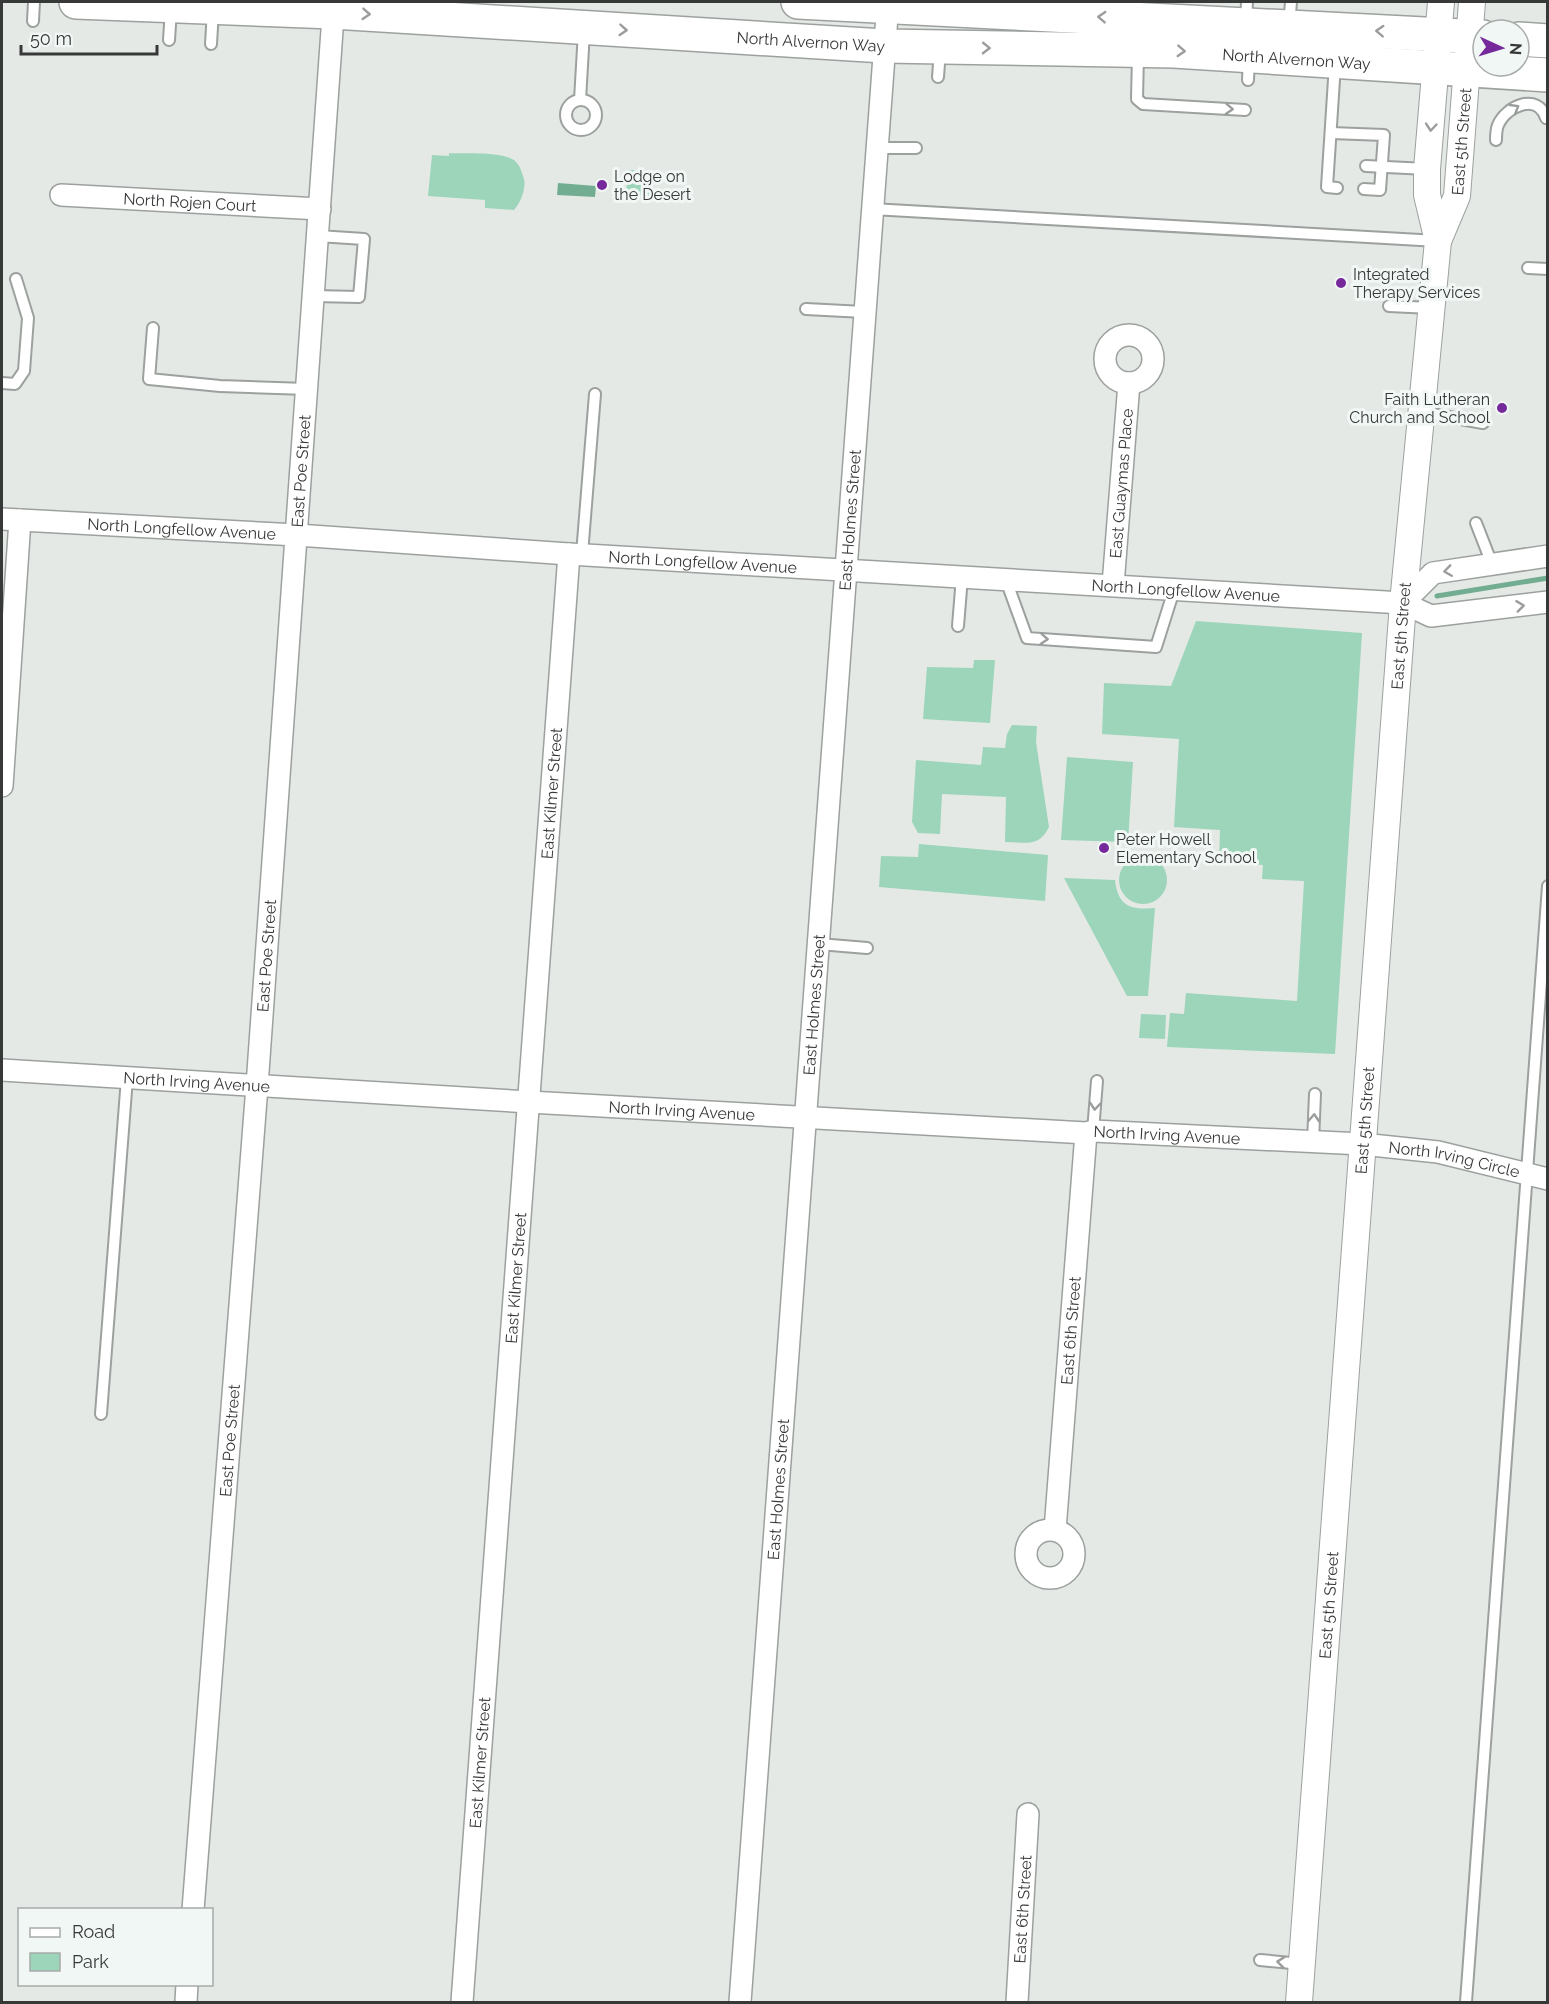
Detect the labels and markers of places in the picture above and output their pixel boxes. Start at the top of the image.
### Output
place label: Lodge on the Desert [614,167,692,204]
marker: Lodge on the Desert [595,178,609,192]
place label: Integrated Therapy Services [1353,265,1481,302]
marker: Integrated Therapy Services [1334,276,1348,290]
place label: Faith Lutheran Church and School [1349,390,1491,427]
marker: Faith Lutheran Church and School [1495,401,1509,415]
place label: Peter Howell Elementary School [1116,830,1257,867]
marker: Peter Howell Elementary School [1097,841,1111,855]

